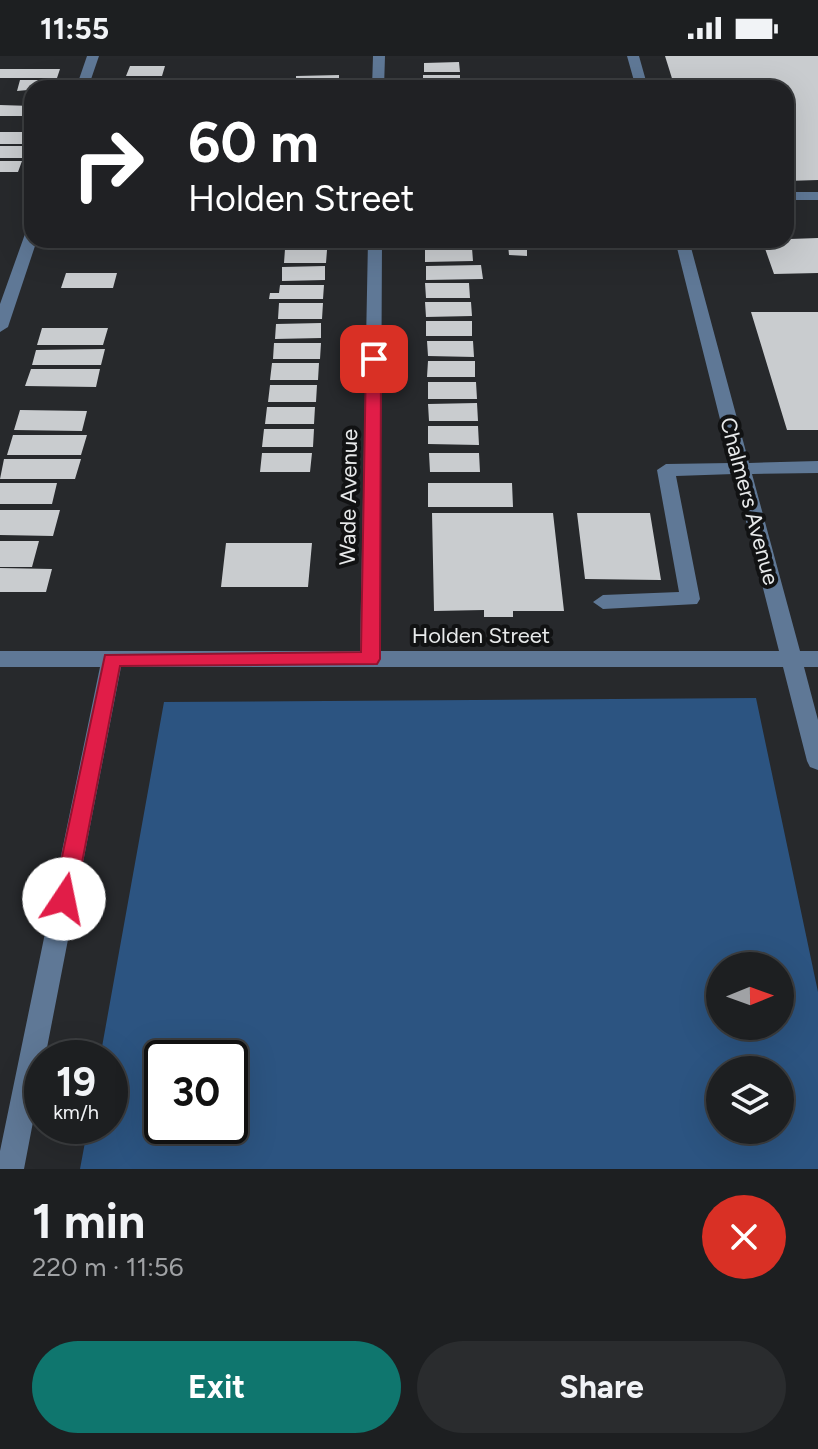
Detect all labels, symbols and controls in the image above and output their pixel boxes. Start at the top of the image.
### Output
text: 11:55 [40,10,109,47]
text: 60 m [188,109,319,176]
icon: right [56,112,160,216]
text: Holden Street [188,177,414,220]
pin [340,325,408,393]
icon: arrive [352,337,396,381]
street label: Chalmers Avenue [714,414,785,588]
street label: Wade Avenue [334,429,363,565]
street label: Holden Street [412,622,550,649]
position arrow [22,857,106,941]
north arrow [706,952,794,1040]
map controls [706,952,794,1144]
speed limit sign: 30 [144,1040,248,1144]
button: layers [706,1056,794,1144]
text: 19 [56,1058,96,1106]
text: km/h [53,1100,99,1124]
text: 1 min [32,1192,145,1250]
button: close [702,1195,786,1279]
text: 220 m · 11:56 [32,1251,183,1283]
button: Exit [32,1341,401,1433]
button: Share [417,1341,786,1433]

